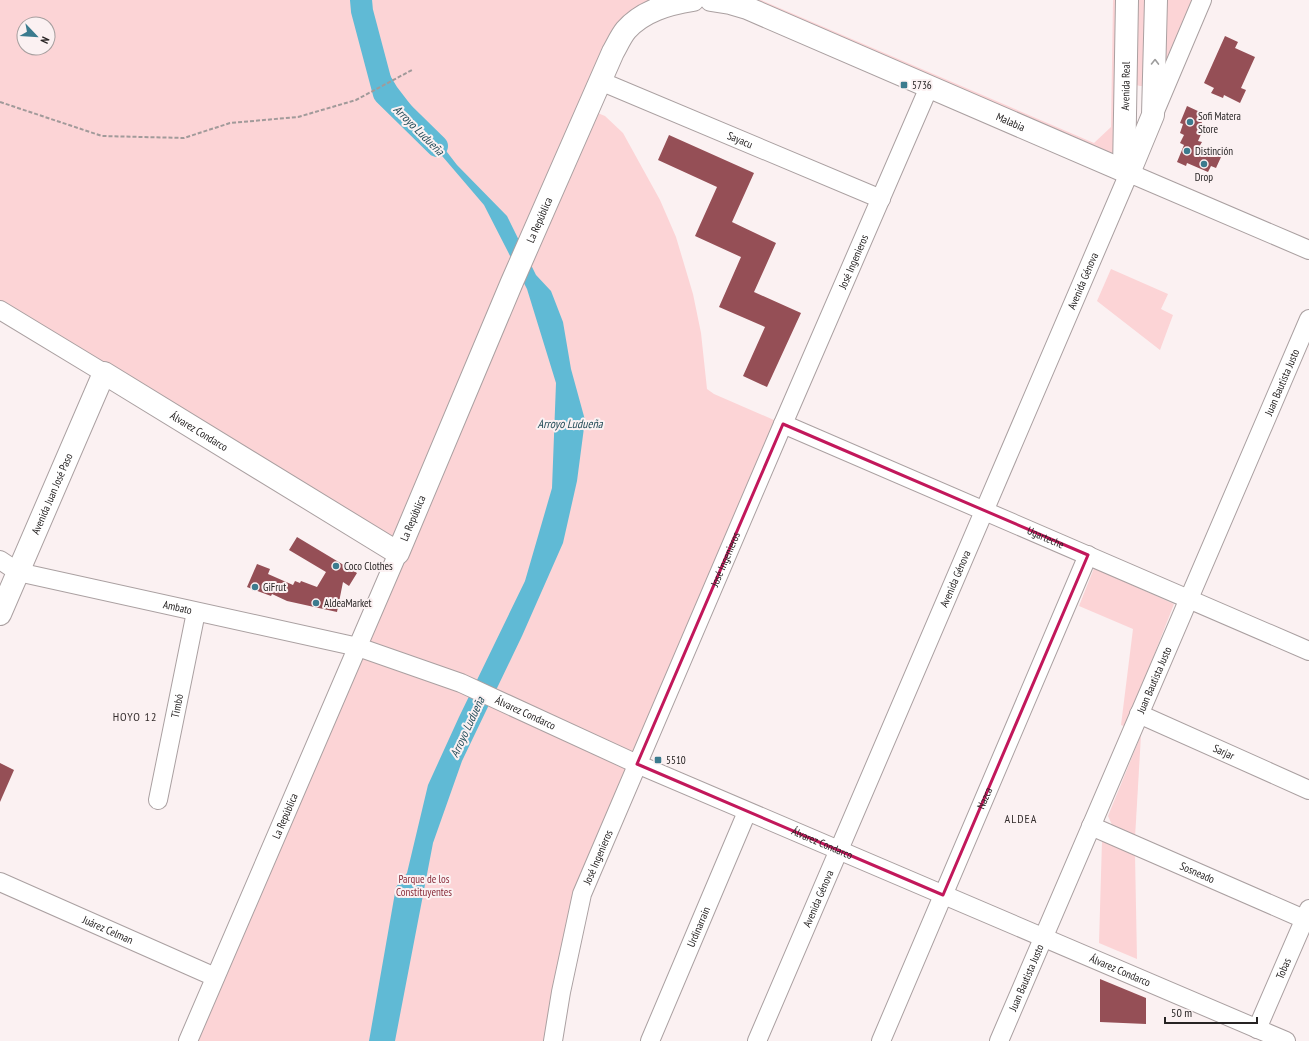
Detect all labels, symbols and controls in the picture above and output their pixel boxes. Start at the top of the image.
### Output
north arrow [16,16,56,56]
text: N [37,35,53,46]
one-way arrow [1151,59,1159,65]
street label: Avenida Real [1118,61,1133,111]
place label: 5736 [912,78,932,92]
marker: 5736 [899,80,909,90]
water label: Arroyo Ludueña [391,102,448,159]
street label: Malabia [994,109,1027,134]
place label: Sofi Matera Store [1198,109,1241,136]
marker: Sofi Matera Store [1185,117,1195,127]
street label: Sayacu [725,128,755,151]
place label: Distinción [1195,144,1233,158]
marker: Distinción [1182,146,1192,156]
marker: Drop [1199,159,1209,169]
place label: Drop [1195,170,1213,184]
street label: La República [523,195,555,245]
street label: José Ingenieros [835,232,871,292]
street label: Avenida Génova [1064,250,1101,311]
street label: Juan Bautista Justo [1261,346,1302,419]
street label: Álvarez Condarco [168,408,231,454]
water label: Arroyo Ludueña [537,416,604,431]
street label: Avenida Juan José Paso [28,451,76,536]
street label: La República [397,493,428,543]
street label: Ugarteche [1025,523,1067,552]
street label: José Ingenieros [707,530,743,590]
street label: Avenida Génova [937,548,974,609]
place label: Coco Clothes [344,559,393,573]
marker: Coco Clothes [331,561,341,571]
place label: GiFrut [263,580,286,594]
marker: GiFrut [250,582,260,592]
place label: AldeaMarket [324,596,372,610]
street label: Ambato [162,597,194,617]
marker: AldeaMarket [311,598,321,608]
street label: Juan Bautista Justo [1133,644,1175,716]
street label: Timbó [168,693,186,719]
water label: Arroyo Ludueña [446,693,488,760]
street label: Álvarez Condarco [493,693,558,733]
district label: HOYO 12 [113,709,157,724]
street label: Sarjar [1211,741,1237,763]
place label: 5510 [666,753,686,767]
marker: 5510 [653,755,663,765]
street label: Nazca [974,785,995,811]
street label: La República [269,791,301,841]
district label: ALDEA [1005,811,1037,826]
street label: Álvarez Condarco [790,824,855,862]
street label: José Ingenieros [580,827,616,887]
street label: Sosneado [1178,859,1217,886]
street label: Avenida Génova [800,868,836,929]
park label: Parque de los Constituyentes [396,872,452,899]
street label: Urdinarrain [684,904,713,949]
street label: Juárez Celman [80,912,135,947]
street label: Juan Bautista Justo [1005,942,1047,1014]
street label: Álvarez Condarco [1088,951,1153,990]
street label: Tobas [1273,956,1294,981]
scale bar [1165,999,1257,1025]
text: 50 m [1171,1005,1192,1020]

